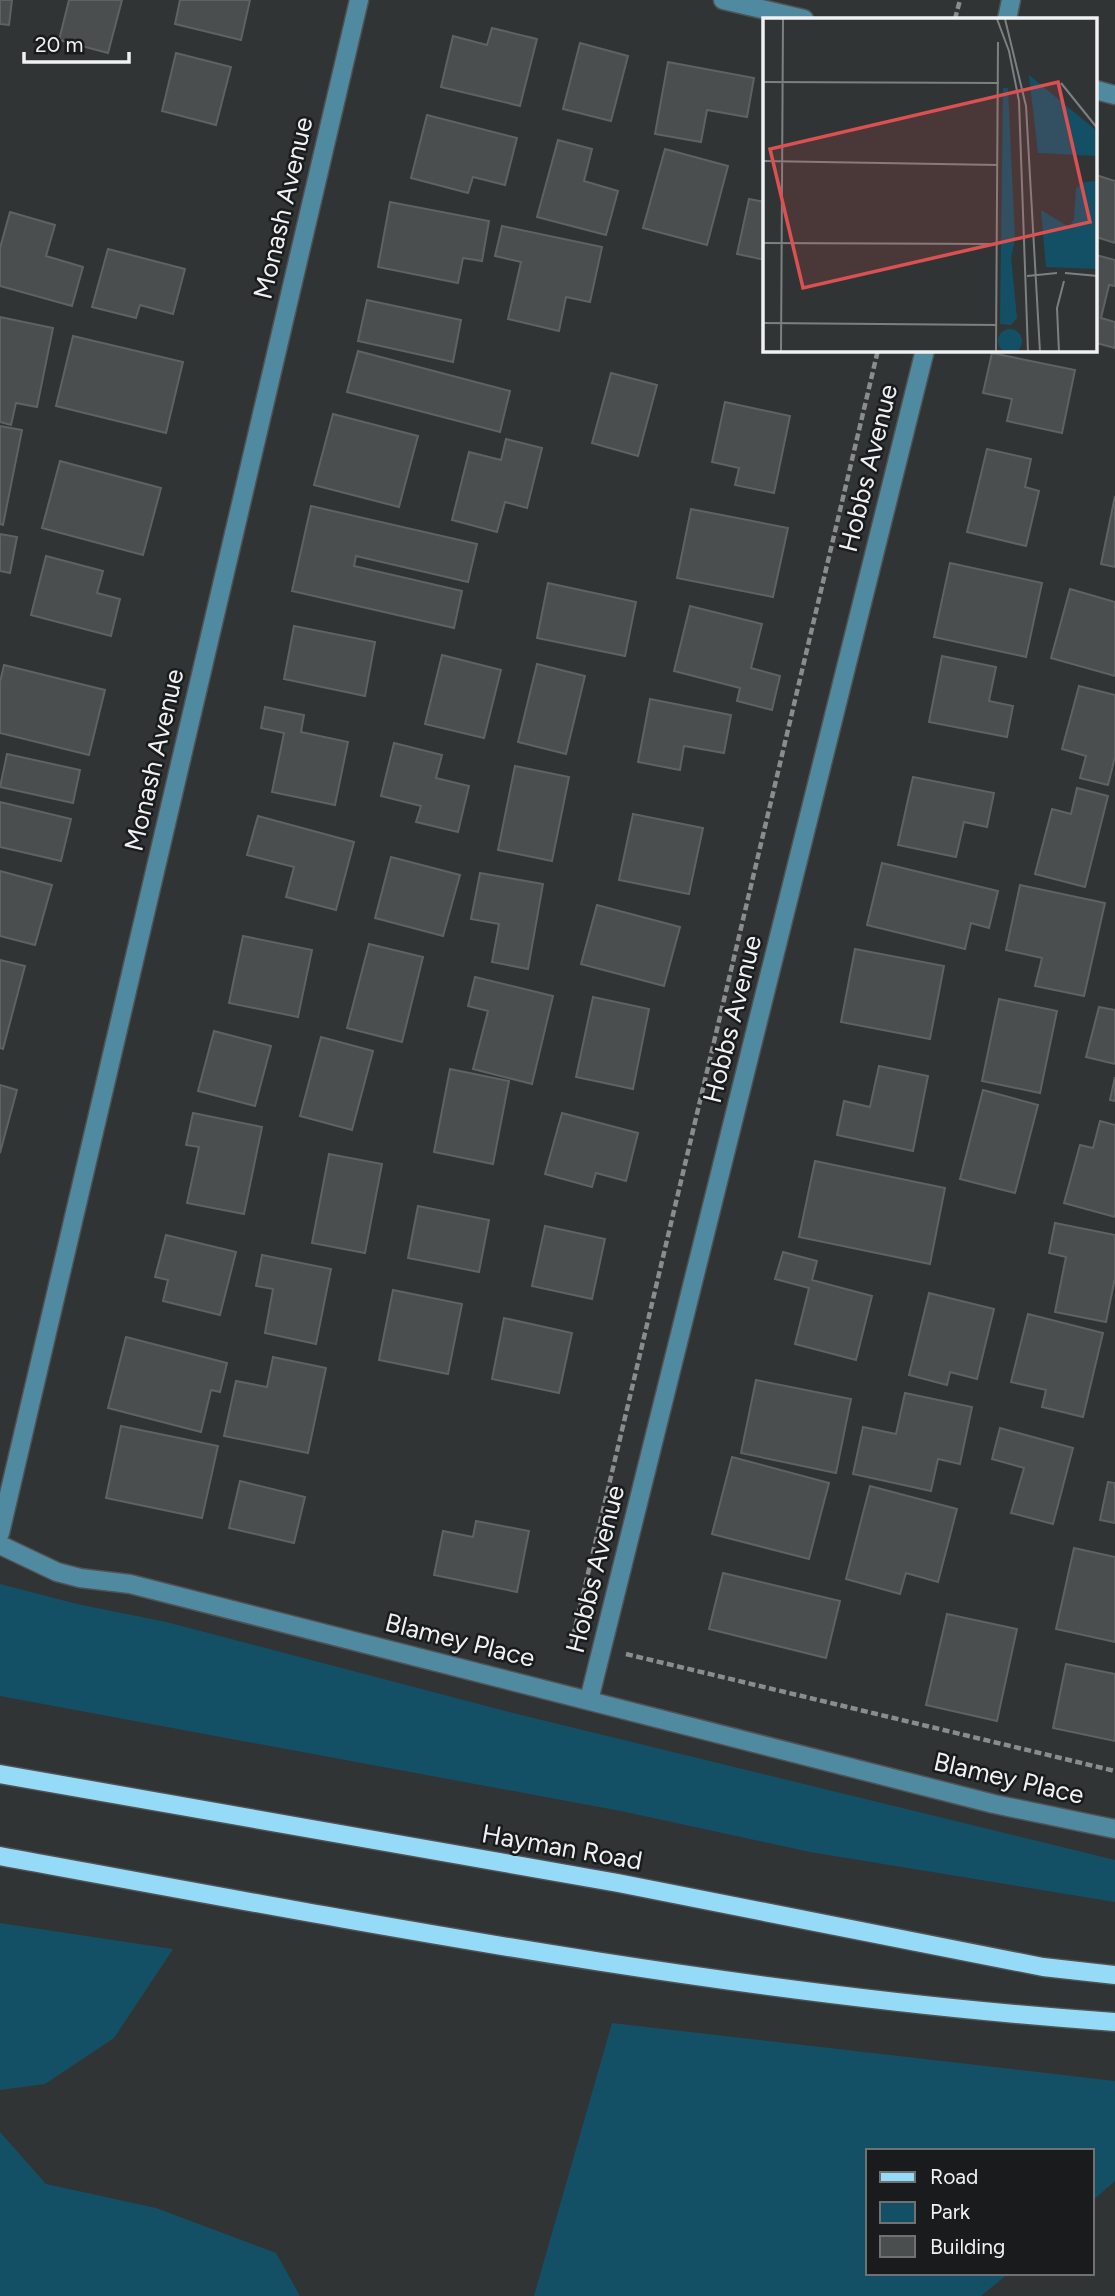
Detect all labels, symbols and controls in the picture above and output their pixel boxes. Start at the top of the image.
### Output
inset map [763,18,1098,352]
scale bar [24,21,130,65]
text: 20 m [35,32,83,57]
street label: Monash Avenue [247,114,319,302]
street label: Hobbs Avenue [832,381,904,555]
street label: Monash Avenue [118,666,190,854]
street label: Hobbs Avenue [696,932,768,1106]
street label: Hobbs Avenue [559,1482,631,1656]
street label: Blamey Place [382,1606,538,1674]
street label: Blamey Place [931,1745,1087,1811]
street label: Hayman Road [479,1817,645,1877]
legend [866,2149,1094,2275]
text: Road [930,2164,978,2189]
text: Park [930,2199,971,2224]
text: Building [930,2234,1005,2259]

